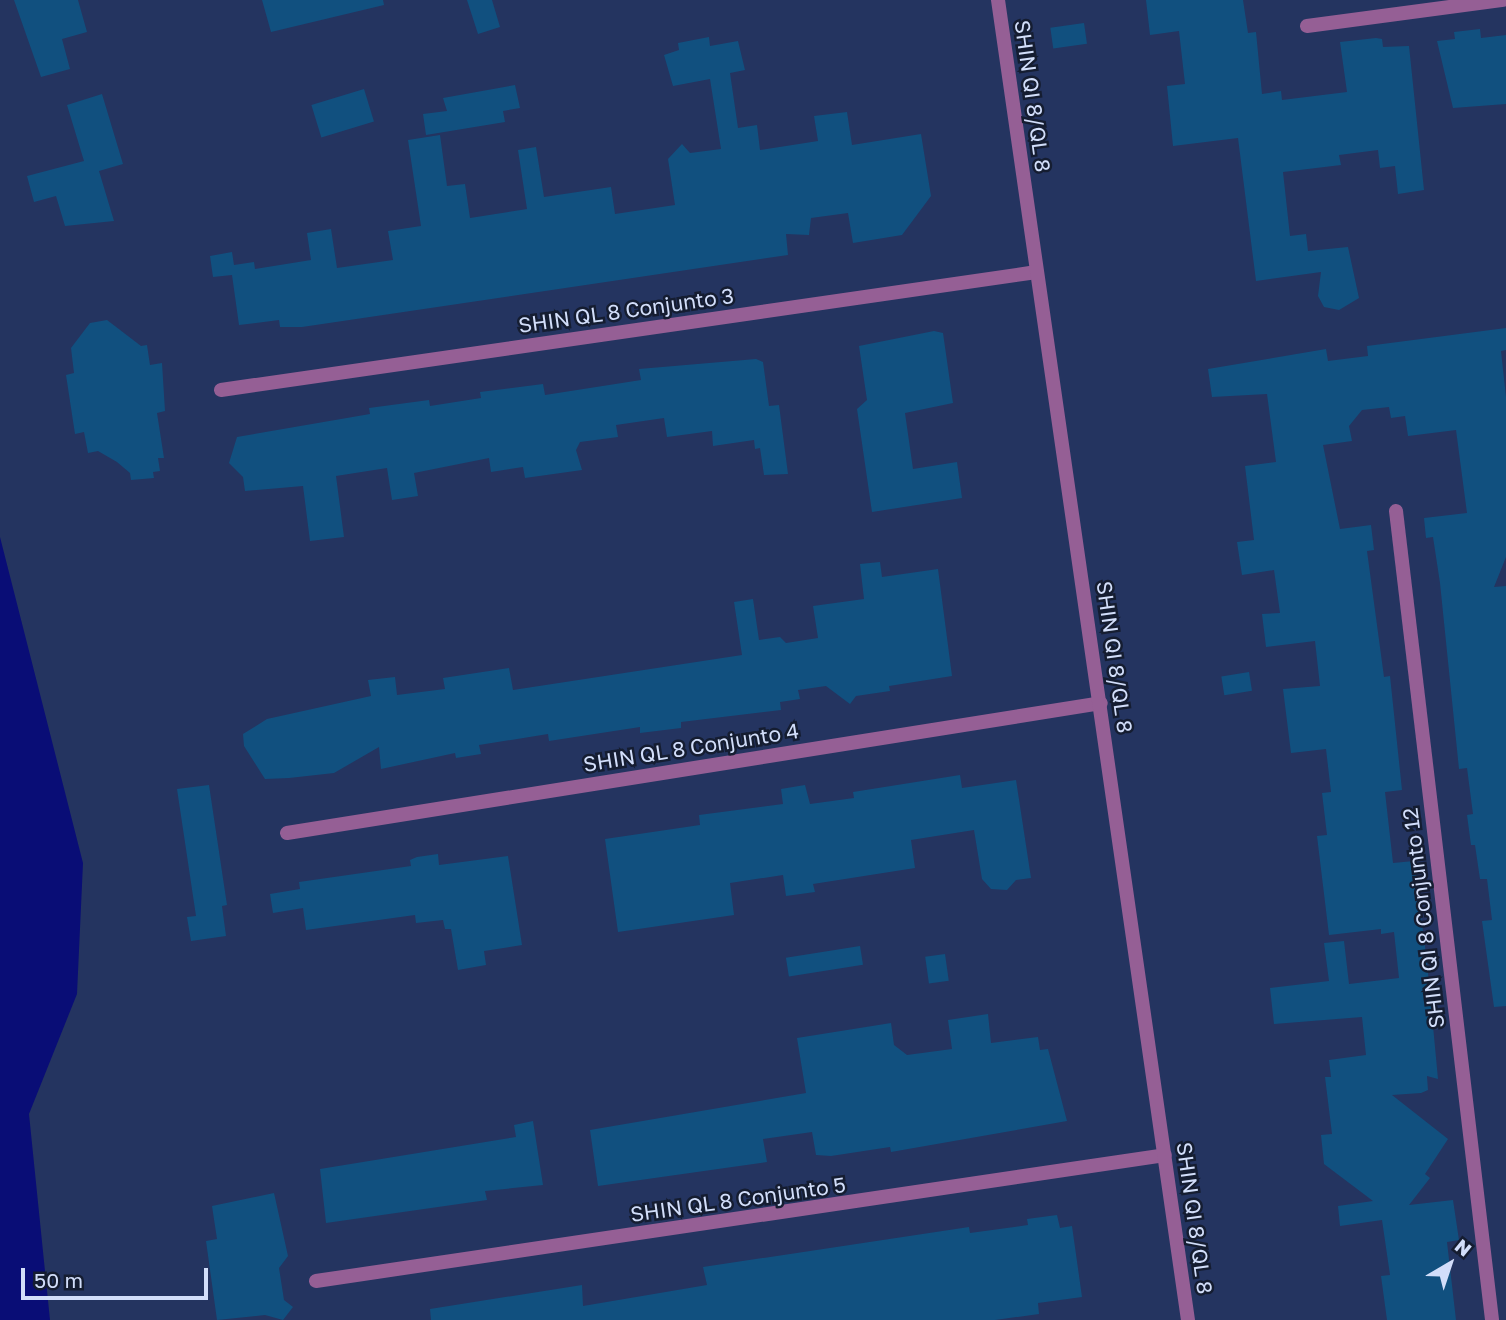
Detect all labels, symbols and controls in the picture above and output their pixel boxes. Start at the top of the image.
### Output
street label: SHIN QI 8/QL 8 [1010,18,1056,174]
street label: SHIN QL 8 Conjunto 3 [517,282,735,338]
street label: SHIN QI 8/QL 8 [1092,579,1138,735]
street label: SHIN QL 8 Conjunto 4 [581,718,801,776]
street label: SHIN QI 8 Conjunto 12 [1397,806,1449,1030]
street label: SHIN QI 8/QL 8 [1172,1140,1218,1296]
street label: SHIN QL 8 Conjunto 5 [629,1171,847,1227]
north arrow [1415,1229,1485,1299]
text: N [1451,1234,1476,1261]
scale bar [24,1254,212,1298]
text: 50 m [34,1267,83,1293]

